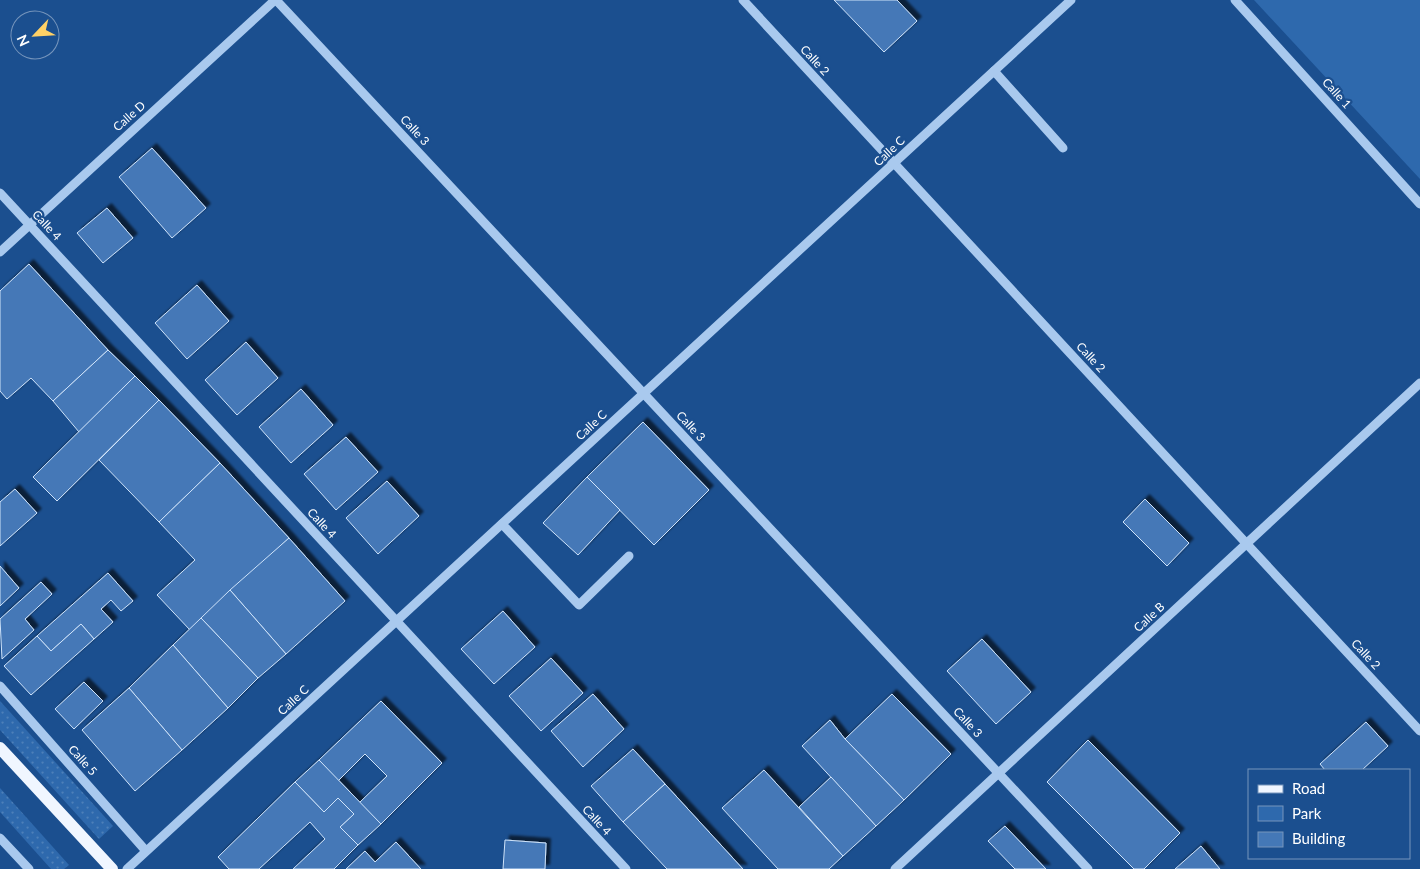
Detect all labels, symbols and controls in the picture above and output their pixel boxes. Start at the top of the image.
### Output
north arrow [10,10,60,60]
text: N [13,32,33,49]
street label: Calle 2 [797,42,833,78]
street label: Calle 1 [1319,75,1355,111]
street label: Calle D [110,98,148,134]
street label: Calle 3 [397,112,433,148]
street label: Calle C [870,133,908,169]
street label: Calle 4 [29,207,65,243]
street label: Calle 2 [1073,339,1109,375]
street label: Calle C [572,407,610,443]
street label: Calle 3 [673,408,709,444]
street label: Calle 4 [304,505,340,541]
street label: Calle B [1130,599,1168,635]
street label: Calle 2 [1348,636,1384,672]
street label: Calle C [274,682,312,718]
street label: Calle 3 [950,704,986,740]
street label: Calle 5 [65,742,101,778]
legend [1248,769,1410,859]
text: Road [1292,779,1325,797]
street label: Calle 4 [579,802,615,838]
text: Park [1292,804,1322,822]
text: Building [1292,829,1345,847]

